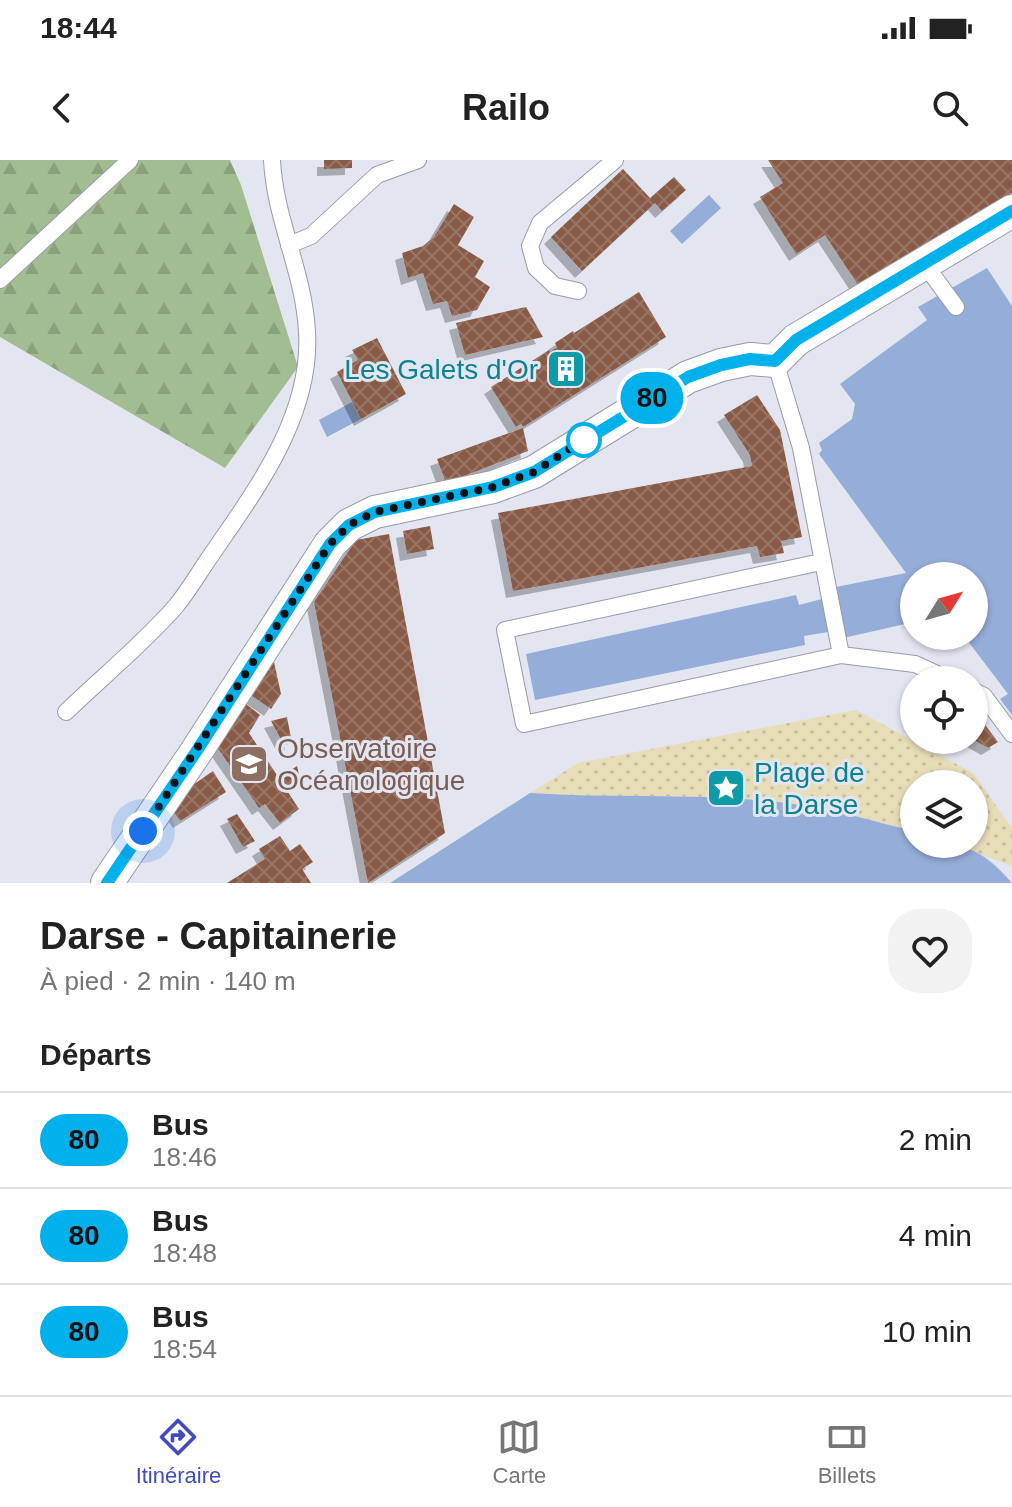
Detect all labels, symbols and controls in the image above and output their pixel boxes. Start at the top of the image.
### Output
text: 18:44 [40,11,117,44]
icon: back [40,86,84,130]
icon: search [928,86,972,130]
text: Railo [462,87,550,128]
building icon: Les Galets d'Or [545,348,587,390]
place label: Les Galets d'Or [344,354,538,385]
line badge: 80 [616,372,688,424]
text: 80 [636,382,668,413]
unlabelled marker [567,423,601,457]
north arrow [900,562,988,650]
map controls [900,562,988,858]
button: locate [900,666,988,754]
place label: Observatoire Océanologique [277,733,465,796]
school or university icon: Observatoire Océanologique [228,743,270,785]
place label: Plage de la Darse [754,757,865,820]
place icon: Plage de la Darse [705,767,747,809]
button: layers [900,770,988,858]
your location [123,811,163,851]
button: heart [888,909,972,993]
text: Darse - Capitainerie [40,915,397,957]
text: À pied · 2 min · 140 m [40,966,296,996]
text: Départs [40,1038,152,1071]
text: Bus [152,1108,209,1141]
text: 2 min [899,1123,972,1156]
text: 80 [68,1124,100,1155]
text: 18:46 [152,1142,217,1172]
text: Bus [152,1204,209,1237]
text: 4 min [899,1219,972,1252]
text: 80 [68,1220,100,1251]
text: 18:48 [152,1238,217,1268]
text: Bus [152,1300,209,1333]
text: 10 min [882,1315,972,1348]
text: 80 [68,1316,100,1347]
text: 18:54 [152,1334,217,1364]
tab: Itinéraire [136,1415,221,1489]
tab: Carte [493,1415,546,1489]
tab: Billets [818,1415,876,1489]

